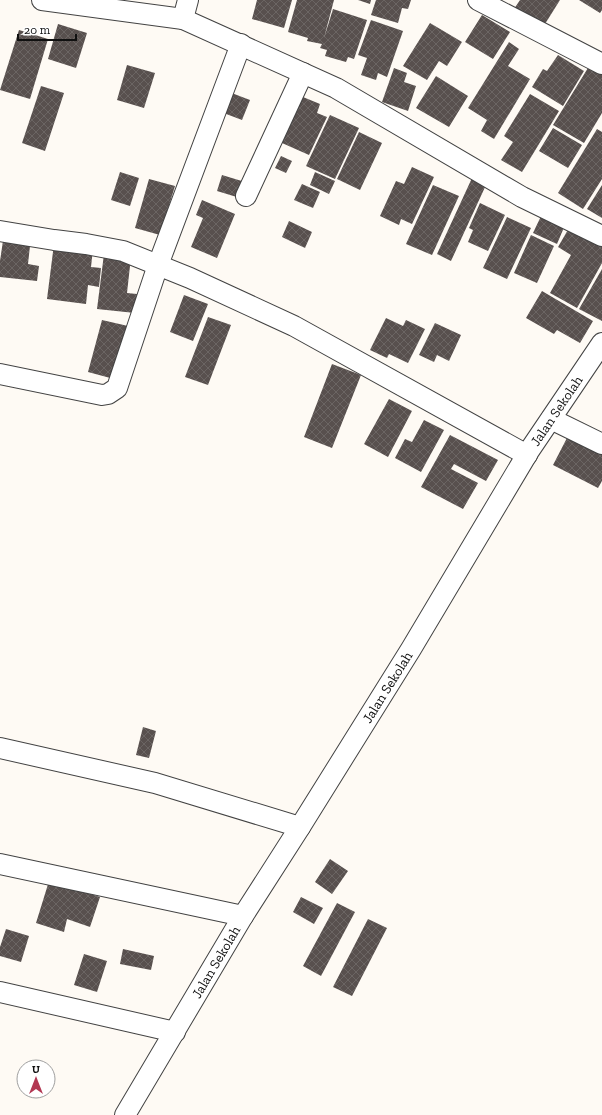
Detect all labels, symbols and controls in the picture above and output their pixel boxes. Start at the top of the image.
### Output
scale bar [18,16,76,42]
text: 20 m [24,23,51,37]
street label: Jalan Sekolah [527,372,587,449]
street label: Jalan Sekolah [359,648,416,726]
street label: Jalan Sekolah [188,923,244,1001]
north arrow [16,1059,56,1099]
text: U [32,1063,40,1076]

